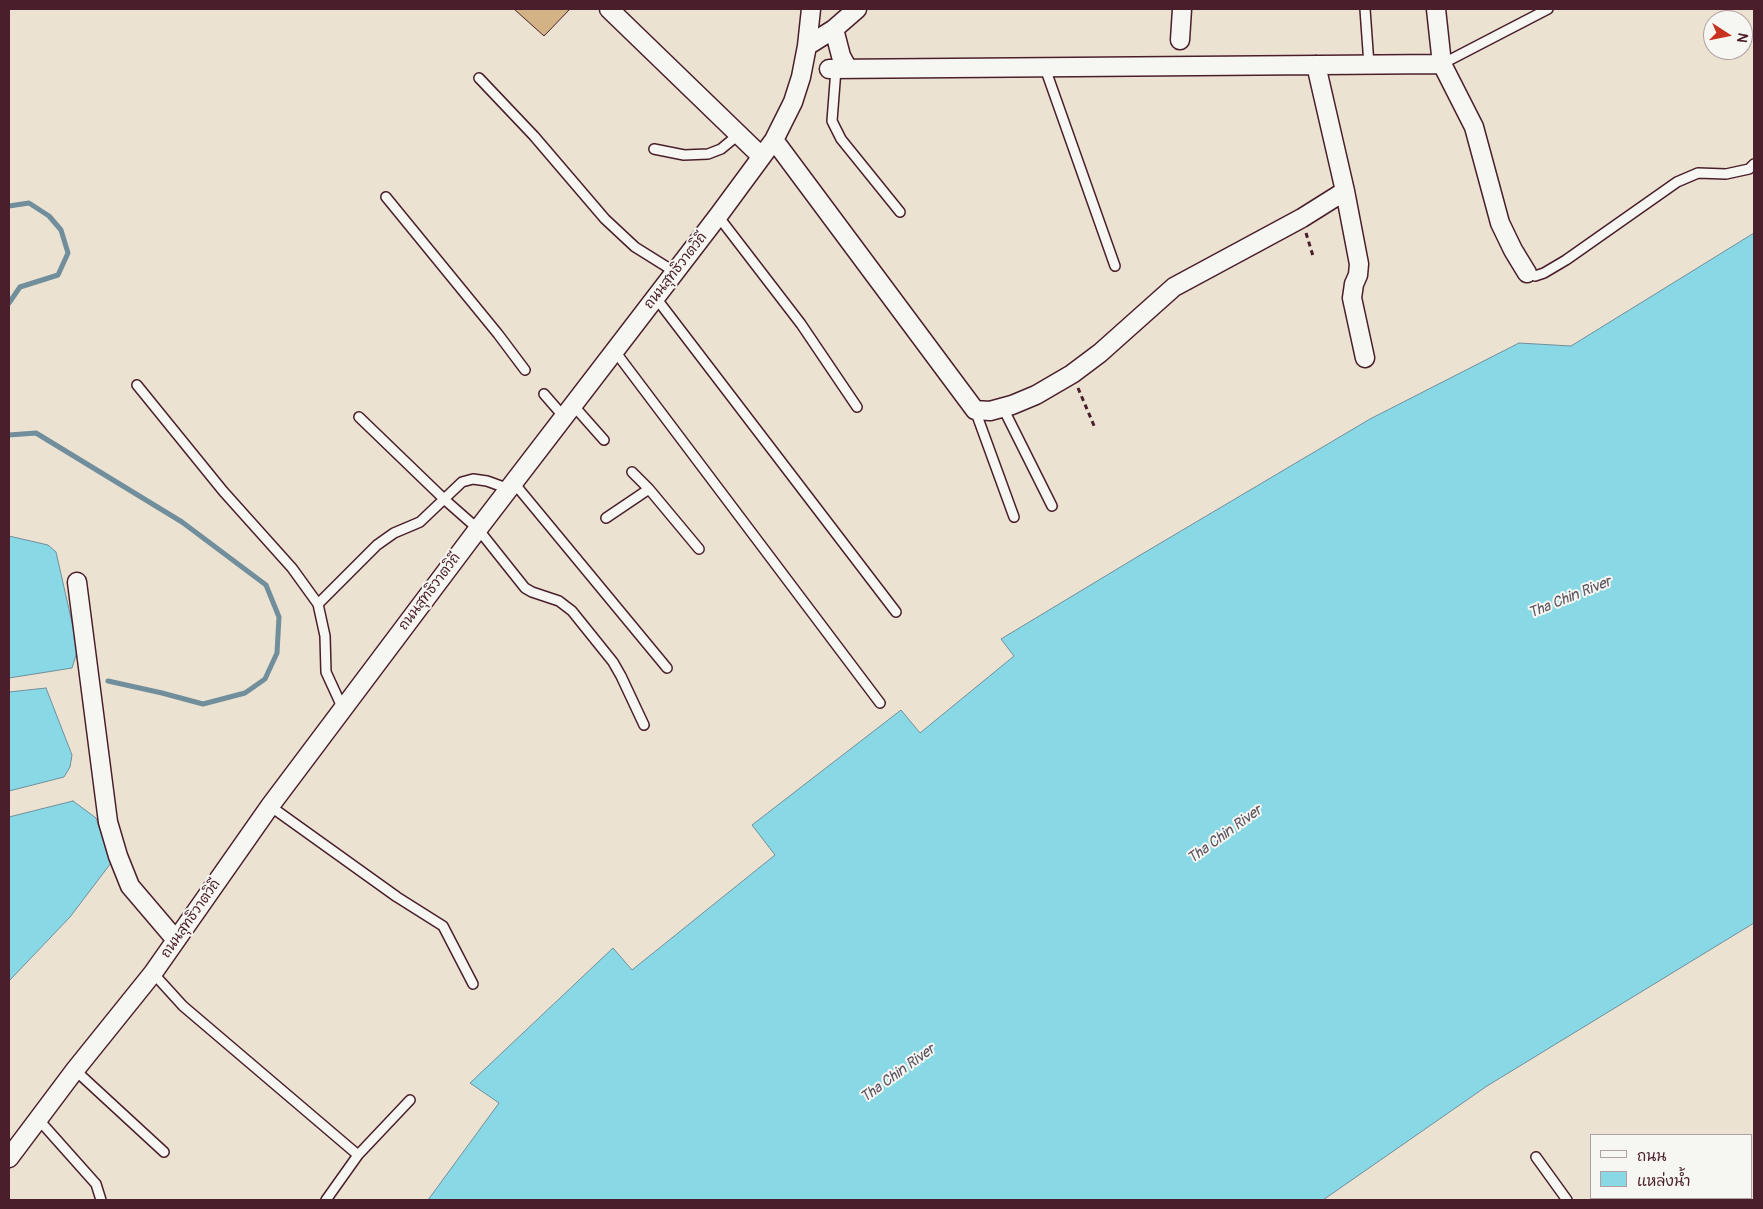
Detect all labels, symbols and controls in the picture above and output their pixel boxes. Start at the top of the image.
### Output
north arrow [1703,10,1753,60]
text: N [1733,31,1751,44]
street label: ถนนสุทธิวาตวิถี [641,229,711,313]
street label: ถนนสุทธิวาตวิถี [396,550,464,634]
water label: Tha Chin River [1526,573,1614,623]
water label: Tha Chin River [1184,802,1266,868]
street label: ถนนสุทธิวาตวิถี [158,876,224,962]
water label: Tha Chin River [857,1041,939,1107]
legend [1590,1134,1753,1199]
text: ถนน [1637,1147,1666,1166]
text: แหล่งน้ำ [1637,1172,1691,1191]

